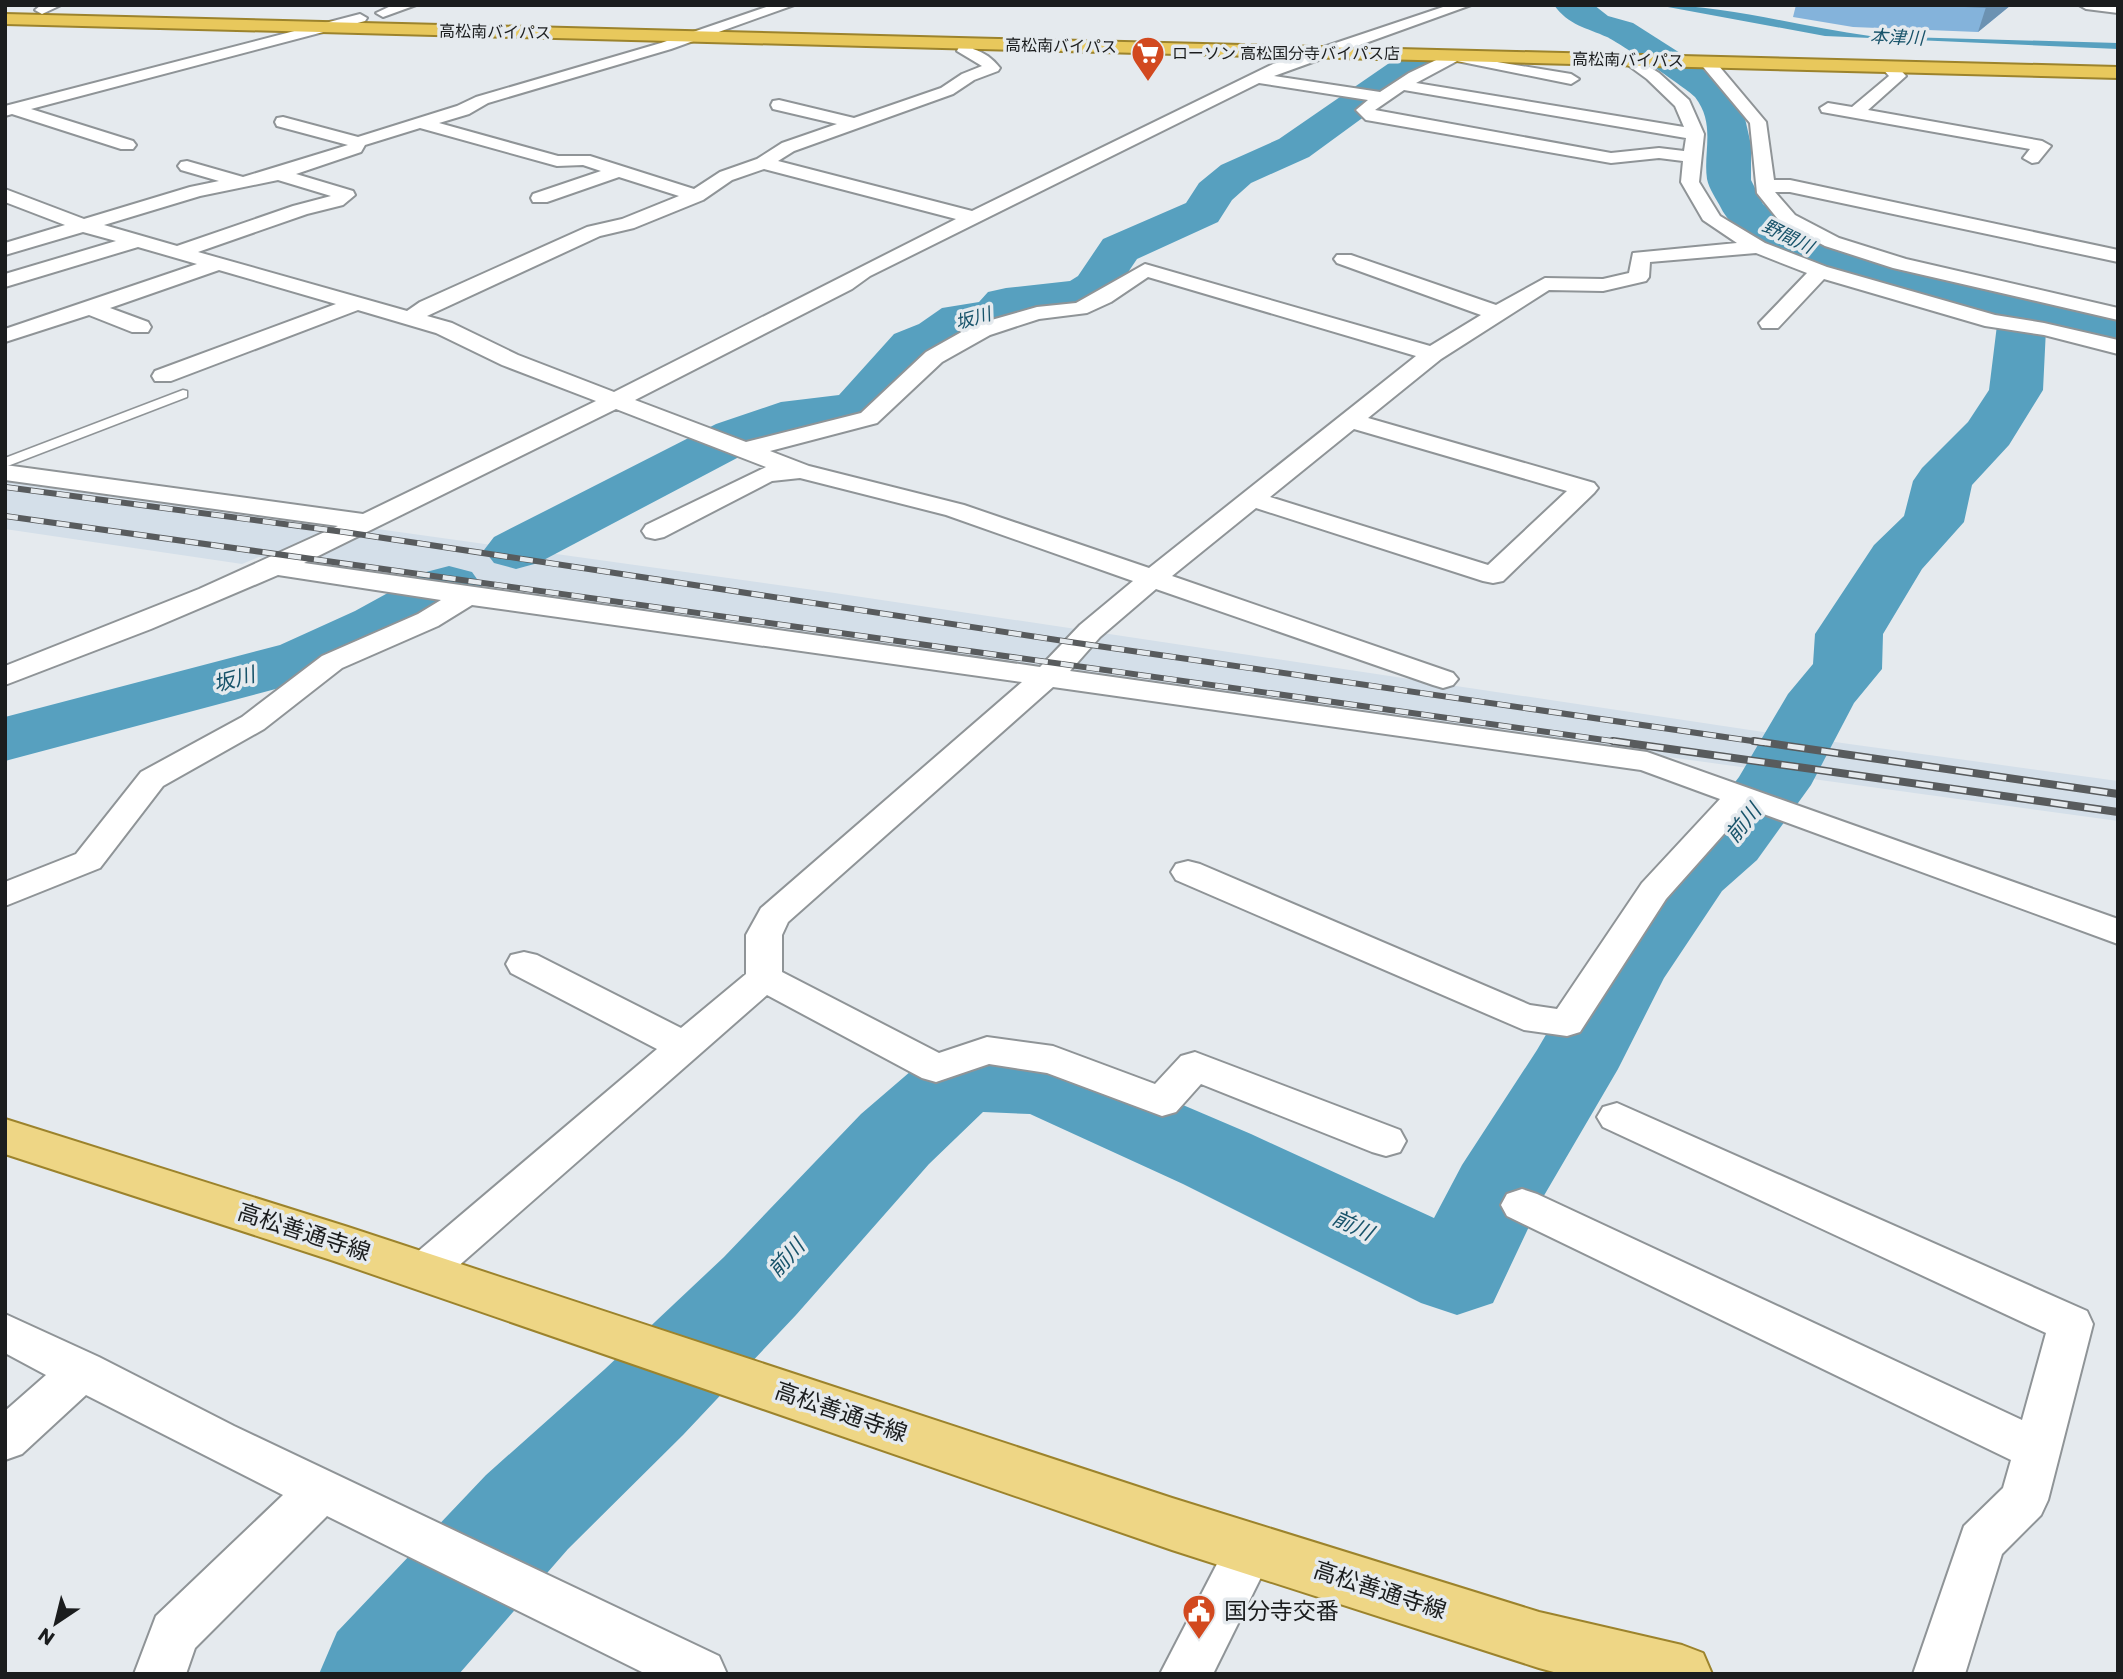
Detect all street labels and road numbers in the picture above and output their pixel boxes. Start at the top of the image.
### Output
street label: 高松南バイパス [439,20,551,44]
street label: 高松南バイパス [1005,34,1117,58]
street label: 高松南バイパス [1572,48,1684,72]
street label: 高松善通寺線 [233,1195,375,1269]
street label: 高松善通寺線 [771,1374,911,1450]
street label: 高松善通寺線 [1309,1553,1451,1627]

